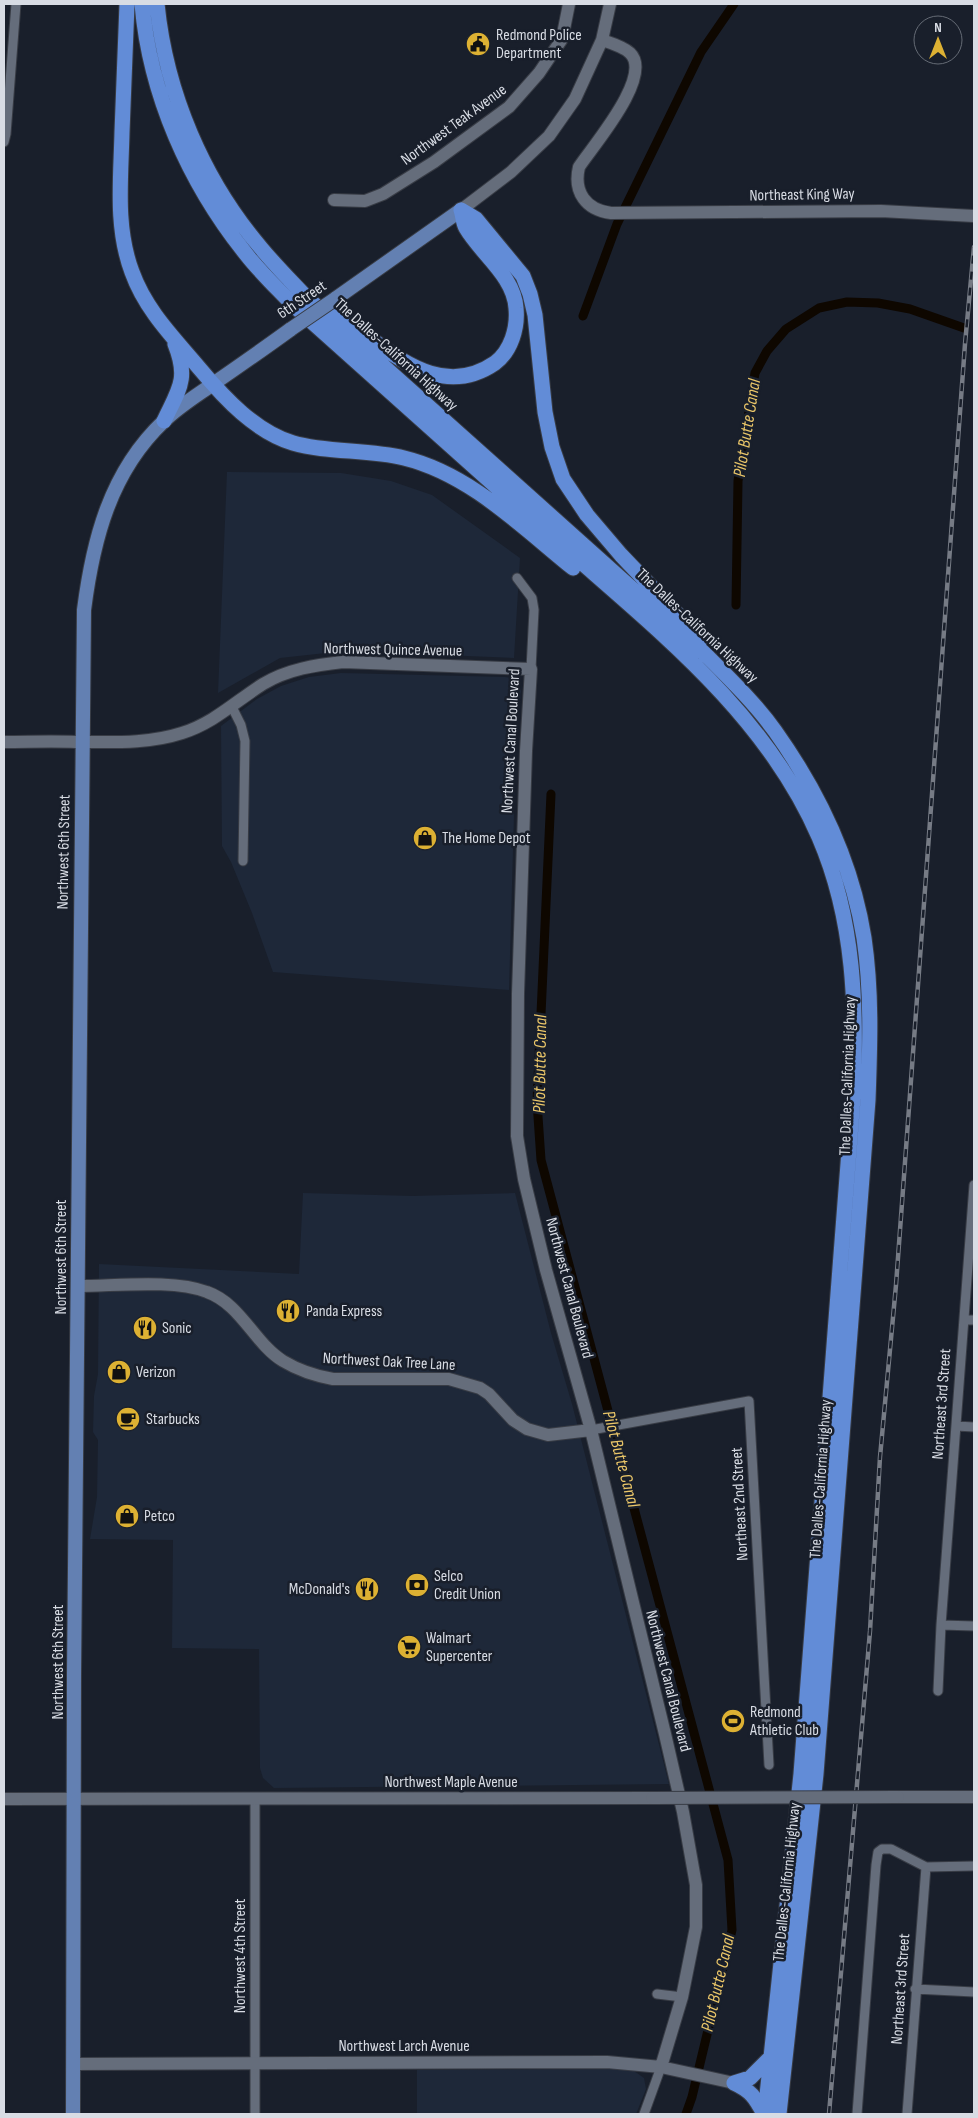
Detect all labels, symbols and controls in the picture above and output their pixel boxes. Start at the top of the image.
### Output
north arrow [913,15,963,65]
text: N [934,19,942,36]
place label: Redmond Police Department [496,26,582,63]
public building icon: Redmond Police Department [465,31,491,57]
street label: Northwest Teak Avenue [398,80,510,170]
street label: Northeast King Way [749,185,855,205]
street label: 6th Street [274,277,330,323]
street label: The Dalles-California Highway [330,295,462,415]
water label: Pilot Butte Canal [729,377,765,479]
street label: The Dalles-California Highway [632,565,762,687]
street label: Northwest Quince Avenue [324,639,462,661]
street label: Northwest Canal Boulevard [498,668,524,814]
street label: Northwest 6th Street [53,794,75,910]
shop icon: The Home Depot [412,825,438,851]
place label: The Home Depot [442,829,531,848]
street label: The Dalles-California Highway [836,996,860,1156]
water label: Pilot Butte Canal [529,1014,551,1114]
street label: Northwest 6th Street [52,1199,71,1314]
street label: Northwest Canal Boulevard [541,1216,597,1360]
restaurant icon: Panda Express [275,1298,301,1324]
place label: Panda Express [306,1302,382,1321]
restaurant icon: Sonic [132,1315,158,1341]
place label: Sonic [162,1319,192,1338]
street label: Northeast 3rd Street [929,1348,955,1460]
street label: Northwest Oak Tree Lane [322,1349,456,1375]
shop icon: Verizon [106,1359,132,1385]
place label: Verizon [136,1363,176,1382]
street label: The Dalles-California Highway [806,1399,836,1559]
cafe icon: Starbucks [115,1406,141,1432]
water label: Pilot Butte Canal [598,1408,644,1510]
place label: Starbucks [146,1410,200,1429]
street label: Northeast 2nd Street [728,1447,752,1561]
shop icon: Petco [114,1503,140,1529]
place label: Petco [144,1507,175,1526]
place label: Selco Credit Union [434,1567,501,1604]
bank icon: Selco Credit Union [404,1572,430,1598]
restaurant icon: McDonald's [354,1576,380,1602]
place label: McDonald's [289,1580,350,1599]
street label: Northwest 6th Street [49,1604,68,1719]
street label: Northwest Canal Boulevard [641,1608,695,1754]
place label: Walmart Supercenter [426,1629,493,1666]
supermarket icon: Walmart Supercenter [396,1634,422,1660]
place label: Redmond Athletic Club [749,1703,819,1740]
sports icon: Redmond Athletic Club [720,1708,746,1734]
street label: Northwest Maple Avenue [384,1773,518,1792]
street label: The Dalles-California Highway [769,1802,805,1962]
street label: Northwest 4th Street [231,1899,250,2013]
water label: Pilot Butte Canal [697,1932,740,2034]
street label: Northeast 3rd Street [888,1933,914,2045]
street label: Northwest Larch Avenue [338,2037,470,2056]

